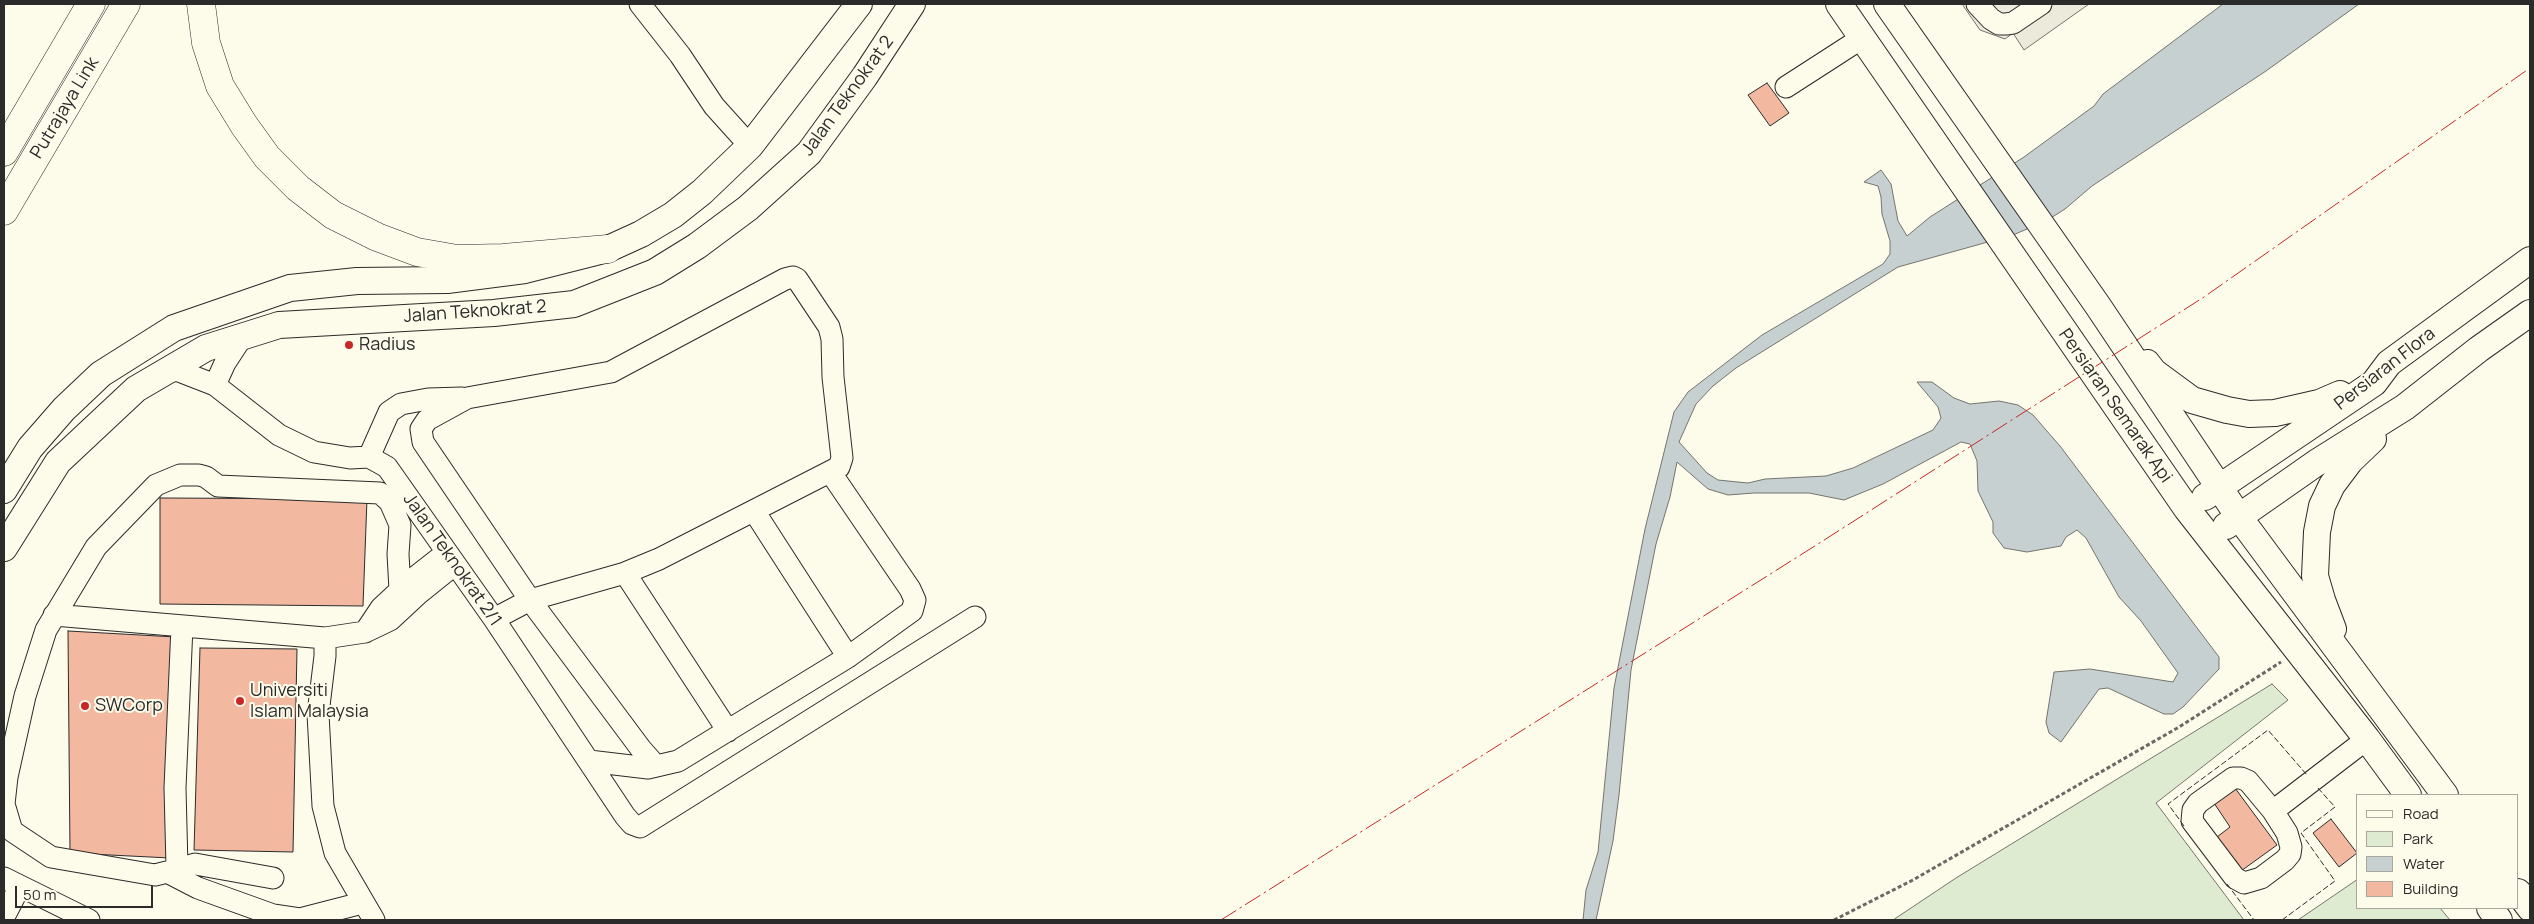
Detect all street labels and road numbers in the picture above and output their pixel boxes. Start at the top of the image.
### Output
street label: Jalan Teknokrat 2 [797,32,899,160]
street label: Putrajaya Link [26,53,104,163]
street label: Jalan Teknokrat 2 [403,296,547,328]
street label: Persiaran Flora [2330,323,2440,415]
street label: Persiaran Semarak Api [2054,325,2176,487]
street label: Jalan Teknokrat 2/1 [398,490,506,630]

